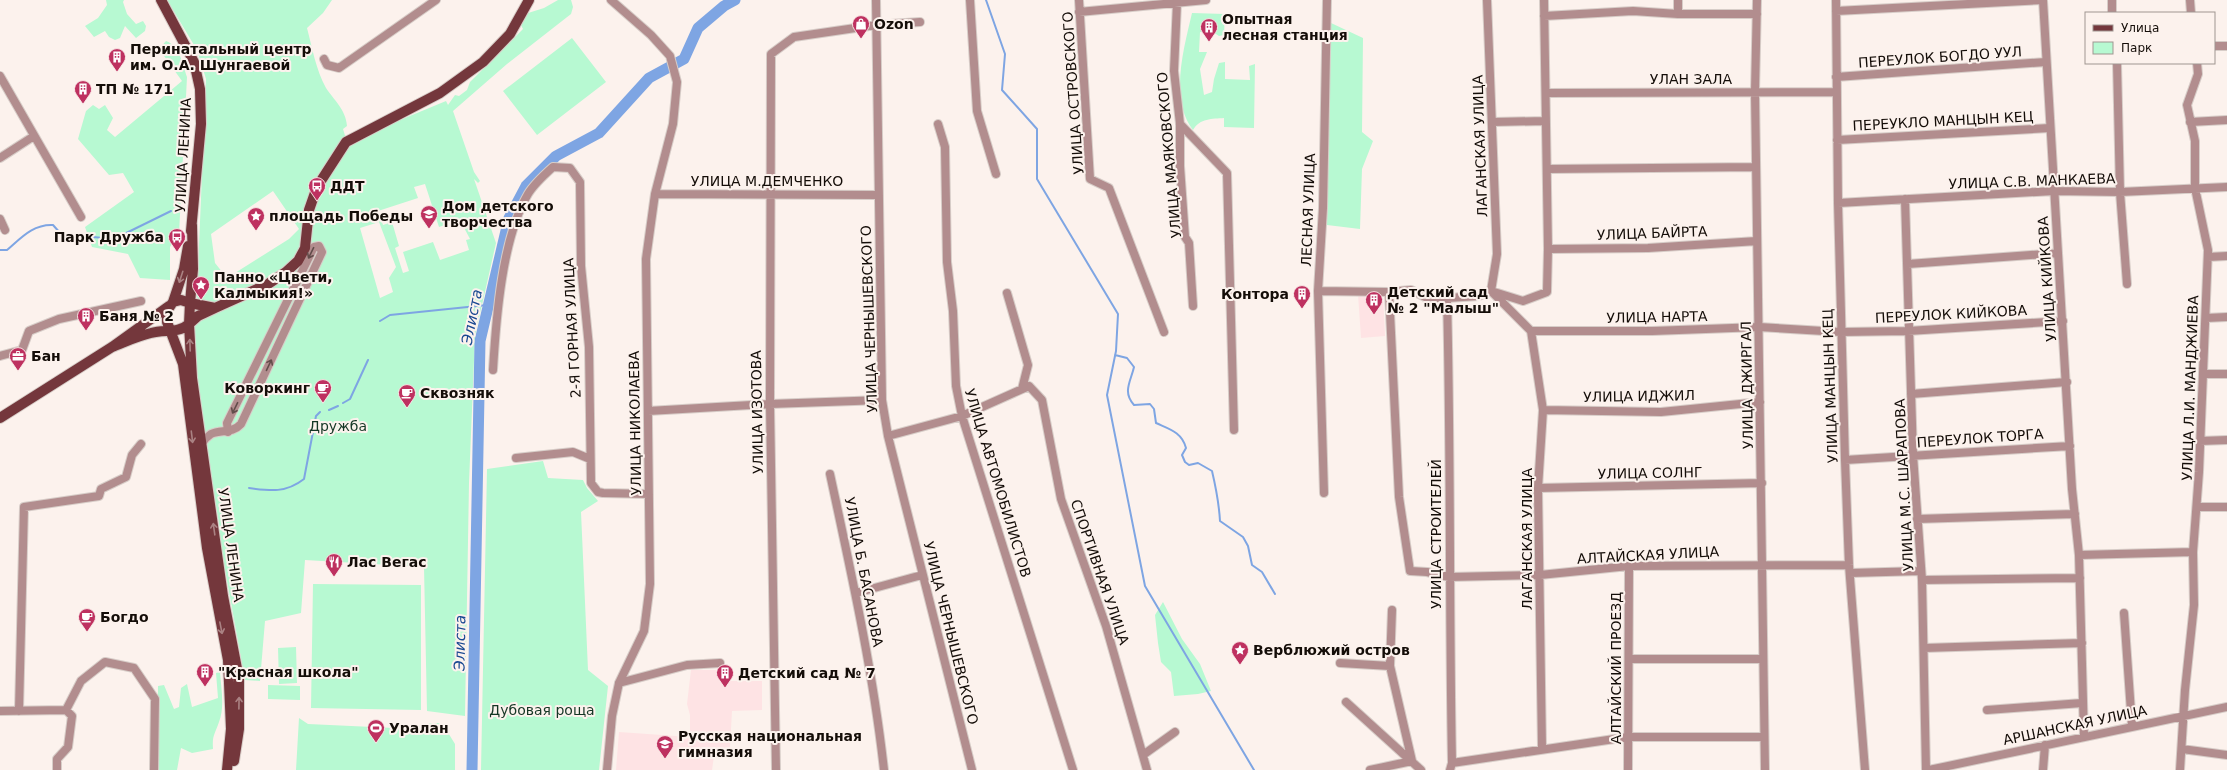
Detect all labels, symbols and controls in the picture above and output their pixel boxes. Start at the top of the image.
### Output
street label: УЛИЦА ОСТРОВСКОГО [1059,11,1087,175]
place label: Опытная лесная станция [1222,11,1348,43]
legend [2085,12,2215,64]
shop icon: Ozon [851,14,871,39]
place label: Ozon [874,16,914,32]
building icon: Опытная лесная станция [1199,17,1219,42]
text: Улица [2121,21,2159,35]
place label: Перинатальный центр им. О.А. Шунгаевой [130,41,312,73]
text: Парк [2121,41,2152,55]
street label: ПЕРЕУЛОК БОГДО УУЛ [1857,43,2023,71]
building icon: Перинатальный центр им. О.А. Шунгаевой [107,47,127,72]
street label: УЛИЦА МАЯКОВСКОГО [1154,71,1184,239]
street label: УЛАН ЗАЛА [1650,71,1733,87]
street label: ЛАГАНСКАЯ УЛИЦА [1470,74,1490,217]
building icon: ТП № 171 [73,79,93,104]
place label: ТП № 171 [96,81,173,97]
street label: УЛИЦА ЛЕНИНА [172,97,194,213]
street label: ПЕРЕУКЛО МАНЦЫН КЕЦ [1852,108,2034,134]
street label: ЛЕСНАЯ УЛИЦА [1298,153,1318,267]
street label: УЛИЦА С.В. МАНКАЕВА [1948,170,2116,192]
street label: УЛИЦА М.ДЕМЧЕНКО [691,173,843,189]
bus stop icon: ДДТ [307,176,327,201]
place label: ДДТ [330,178,365,194]
place label: Дом детского творчества [442,198,554,230]
school or university icon: Дом детского творчества [419,204,439,229]
place icon: площадь Победы [246,206,266,231]
place label: площадь Победы [269,208,413,224]
street label: УЛИЦА КИЙКОВА [2034,215,2059,342]
street label: УЛИЦА БАЙРТА [1596,222,1708,243]
street label: УЛИЦА ЧЕРНЫШЕВСКОГО [858,225,880,413]
bus stop icon: Парк Дружба [167,227,187,252]
place label: Парк Дружба [54,229,164,245]
one-way arrow [307,247,314,259]
street label: 2-Я ГОРНАЯ УЛИЦА [560,257,584,399]
place label: Панно «Цвети, Калмыкия!» [214,269,333,301]
one-way arrow [177,270,185,282]
place icon: Панно «Цвети, Калмыкия!» [191,275,211,300]
building icon: Контора [1292,284,1312,309]
place label: Детский сад № 2 "Малыш" [1387,284,1499,316]
place label: Контора [1221,286,1289,302]
water label: Элиста [458,288,486,347]
building icon: Детский сад № 2 "Малыш" [1364,290,1384,315]
street label: УЛИЦА Л.И. МАНДЖИЕВА [2179,295,2201,481]
street label: ПЕРЕУЛОК КИЙКОВА [1875,301,2028,326]
building icon: Баня № 2 [76,306,96,331]
place label: Баня № 2 [99,308,174,324]
street label: УЛИЦА НАРТА [1606,308,1708,326]
street label: УЛИЦА МАНЦЫН КЕЦ [1819,308,1841,463]
street label: УЛИЦА ДЖИРГАЛ [1738,321,1756,449]
one-way arrow [186,339,194,352]
office icon: Бан [8,346,28,371]
place label: Бан [31,348,61,364]
street label: УЛИЦА НИКОЛАЕВА [626,350,644,495]
street label: УЛИЦА ИЗОТОВА [748,350,766,474]
one-way arrow [266,359,273,371]
cafe icon: Коворкинг [313,378,333,403]
place label: Коворкинг [224,380,310,396]
cafe icon: Сквозняк [397,383,417,408]
place label: Сквозняк [420,385,495,401]
street label: УЛИЦА АВТОМОБИЛИСТОВ [962,387,1034,579]
street label: УЛИЦА ИДЖИЛ [1583,387,1695,405]
street label: УЛИЦА М.С. ШАРАПОВА [1891,398,1917,572]
one-way arrow [231,401,238,413]
park label: Дружба [309,418,367,434]
street label: ПЕРЕУЛОК ТОРГА [1916,426,2044,450]
one-way arrow [189,430,196,443]
street label: УЛИЦА СТРОИТЕЛЕЙ [1427,459,1444,609]
street label: УЛИЦА СОЛНГ [1597,464,1703,482]
street label: ЛАГАНСКАЯ УЛИЦА [1519,467,1535,610]
street label: УЛИЦА ЛЕНИНА [215,487,247,603]
street label: УЛИЦА Б. БАСАНОВА [842,496,886,649]
street label: СПОРТИВНАЯ УЛИЦА [1068,497,1133,647]
one-way arrow [210,523,218,536]
street label: УЛИЦА ЧЕРНЫШЕВСКОГО [921,540,981,726]
street label: АЛТАЙСКАЯ УЛИЦА [1577,542,1720,567]
restaurant icon: Лас Вегас [324,552,344,577]
place label: Лас Вегас [347,554,426,570]
street label: АЛТАЙСКИЙ ПРОЕЗД [1607,592,1624,744]
cafe icon: Богдо [77,607,97,632]
place label: Богдо [100,609,149,625]
water label: Элиста [450,615,469,672]
one-way arrow [218,621,226,634]
place icon: Верблюжий остров [1230,640,1250,665]
place label: Верблюжий остров [1253,642,1410,658]
building icon: "Красная школа" [195,662,215,687]
building icon: Детский сад № 7 [715,663,735,688]
place label: "Красная школа" [218,664,358,680]
place label: Детский сад № 7 [738,665,876,681]
one-way arrow [236,697,243,710]
park label: Дубовая роща [489,702,595,718]
street label: АРШАНСКАЯ УЛИЦА [2002,702,2149,748]
sports icon: Уралан [366,718,386,743]
place label: Уралан [389,720,449,736]
place label: Русская национальная гимназия [678,728,862,760]
school or university icon: Русская национальная гимназия [655,734,675,759]

